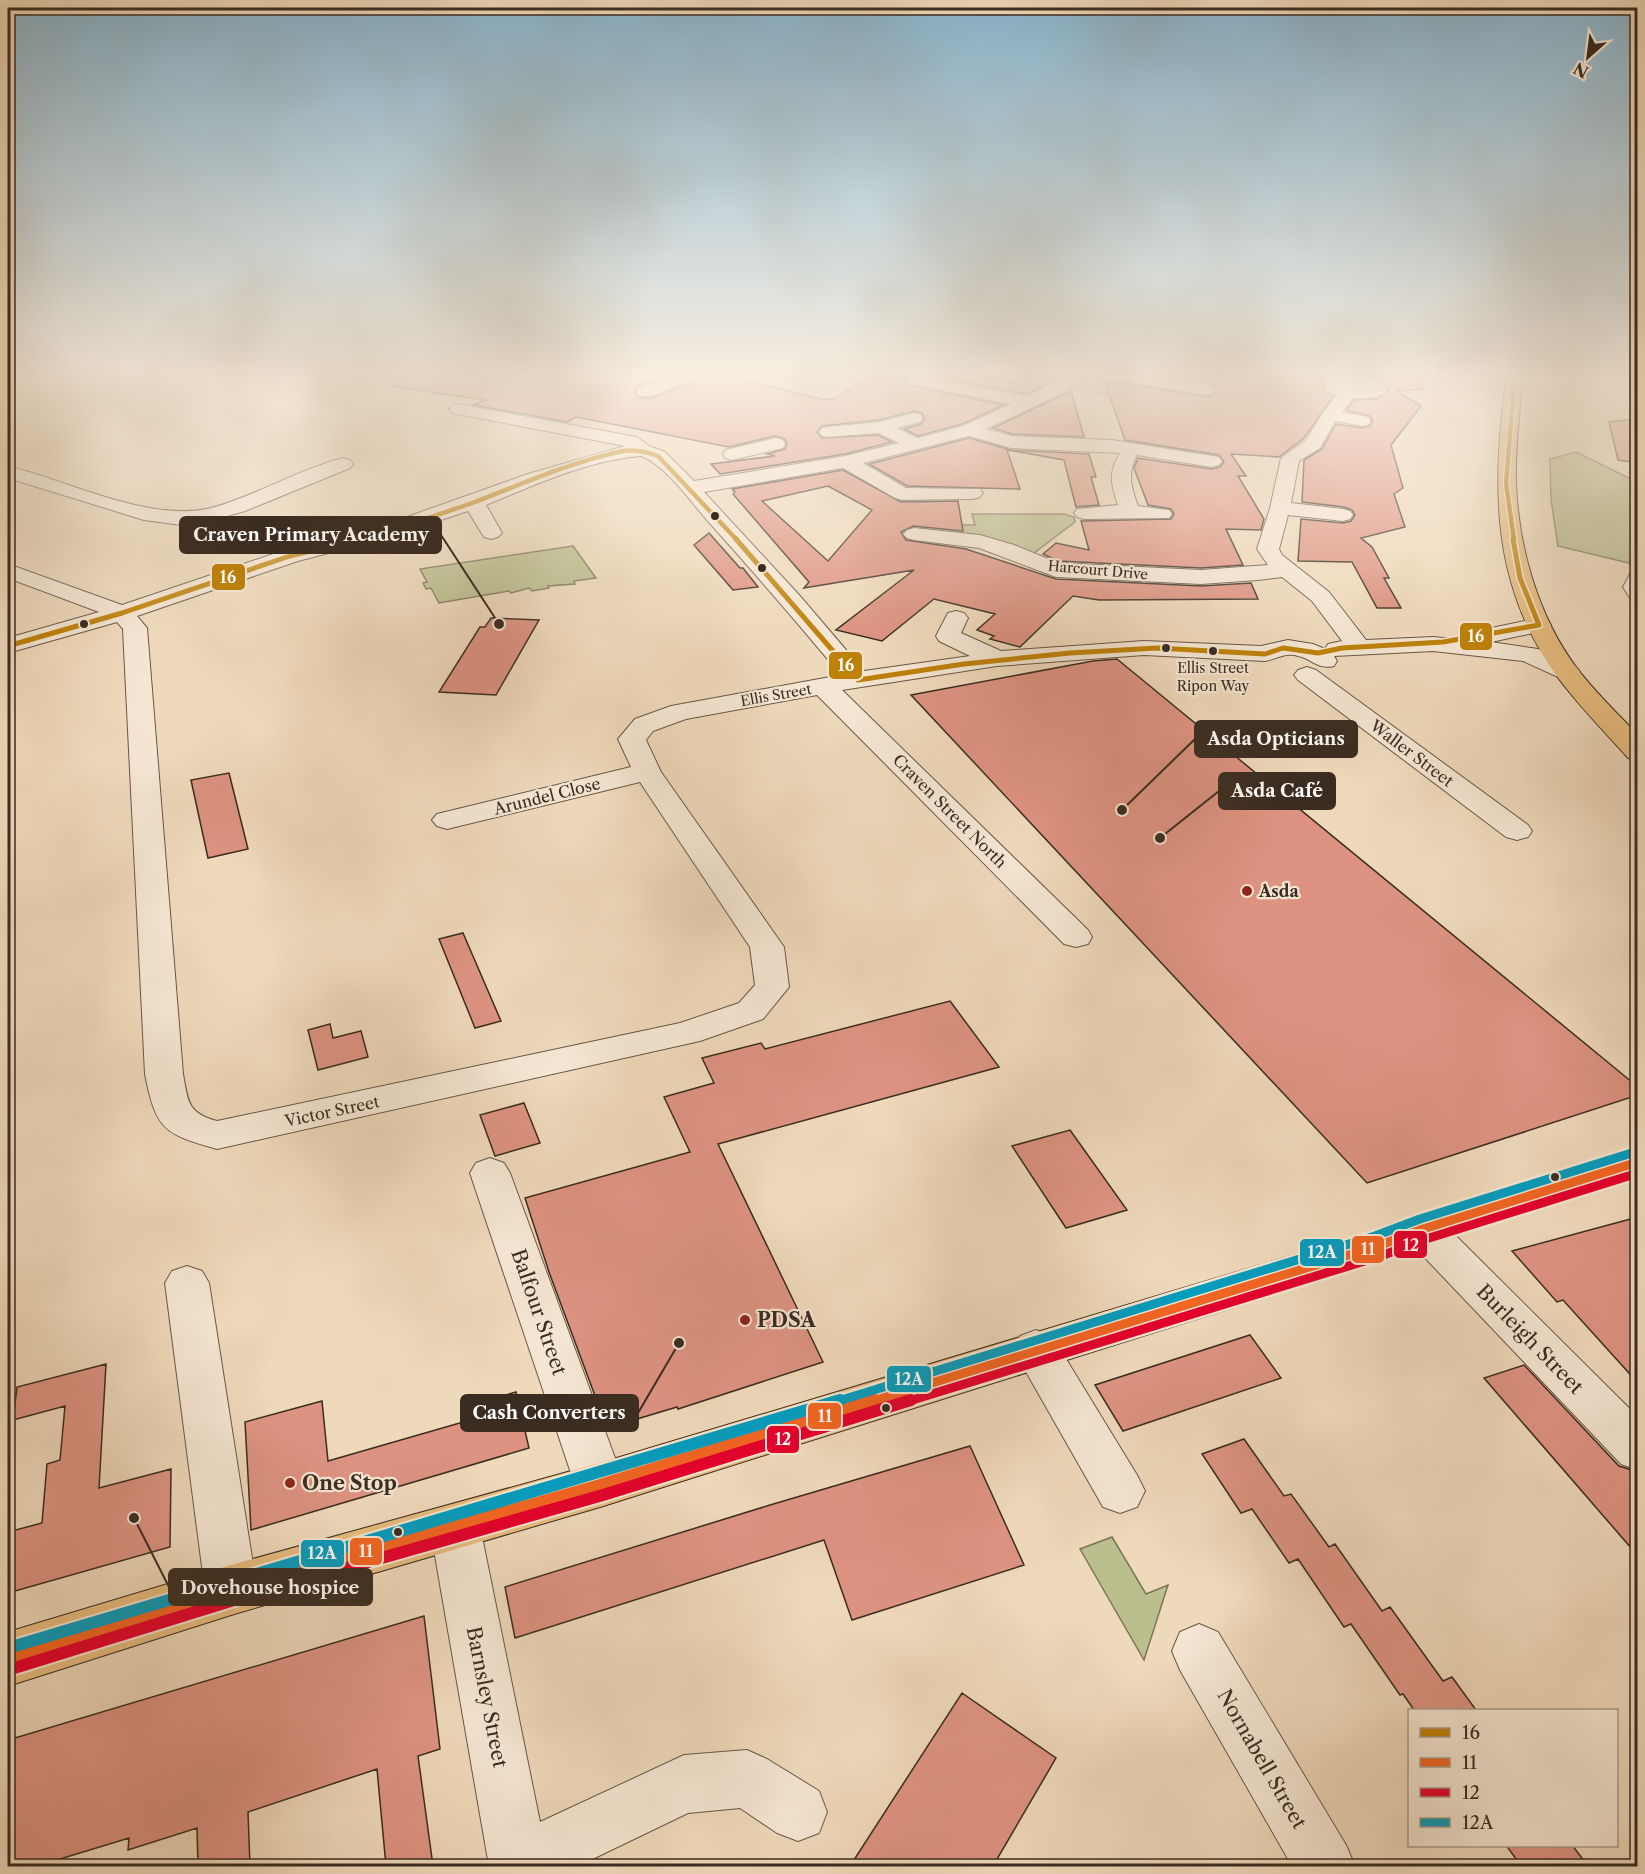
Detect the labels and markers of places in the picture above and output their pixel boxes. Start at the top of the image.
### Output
unlabelled marker [709,510,721,522]
callout: Craven Primary Academy [180,517,441,553]
unlabelled marker [756,562,768,574]
unlabelled marker [78,618,90,630]
unlabelled marker [1160,642,1172,654]
marker: Ellis Street Ripon Way [1207,645,1219,657]
place label: Ellis Street Ripon Way [1177,659,1249,695]
callout: Asda Opticians [1195,721,1357,757]
callout: Asda Café [1219,773,1335,809]
place label: Asda [1258,881,1299,901]
marker: Asda [1240,884,1254,898]
unlabelled marker [1549,1171,1561,1183]
place label: PDSA [757,1308,816,1332]
marker: PDSA [738,1313,752,1327]
callout: Cash Converters [461,1395,638,1431]
unlabelled marker [880,1402,892,1414]
place label: One Stop [302,1471,397,1495]
marker: One Stop [283,1476,297,1490]
unlabelled marker [392,1526,404,1538]
callout: Dovehouse hospice [169,1569,372,1605]

